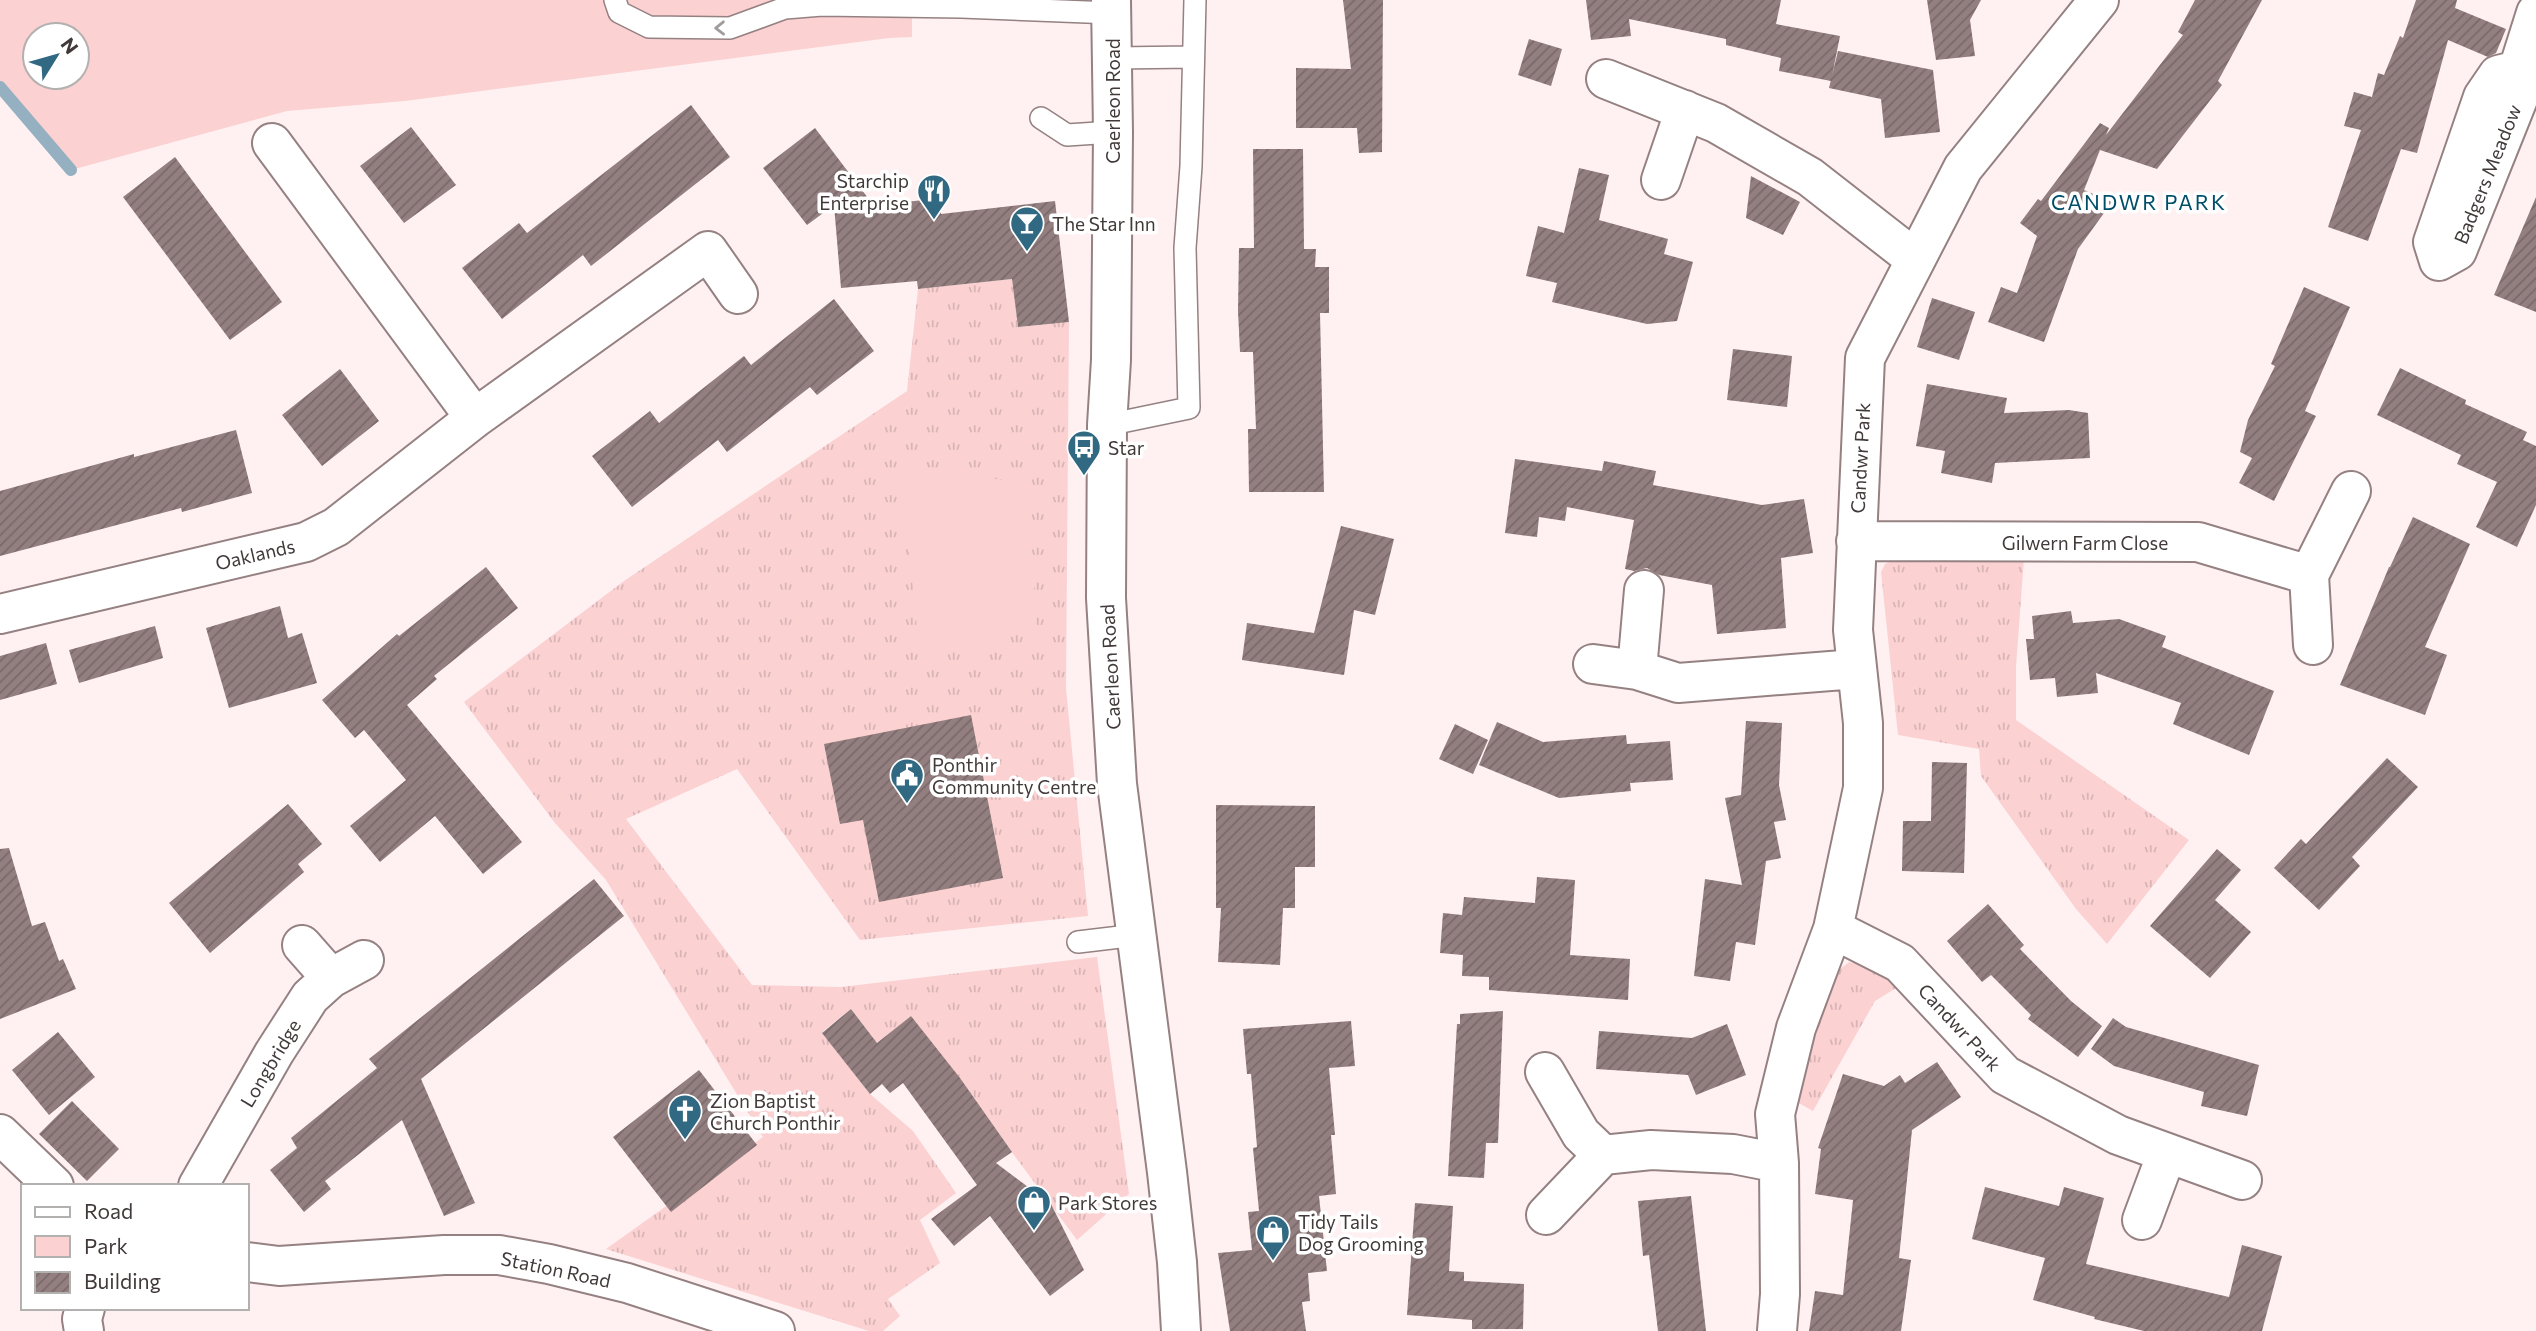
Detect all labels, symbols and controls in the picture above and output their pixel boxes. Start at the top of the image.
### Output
one-way arrow [714,20,725,35]
north arrow [21,21,91,91]
text: N [56,33,83,58]
street label: Caerleon Road [1101,38,1124,164]
street label: Badgers Meadow [2449,101,2525,247]
place label: Starchip Enterprise [819,169,909,214]
restaurant icon: Starchip Enterprise [915,172,953,221]
district label: CANDWR PARK [2051,189,2227,214]
bar icon: The Star Inn [1008,204,1046,253]
place label: The Star Inn [1052,212,1156,235]
street label: Candwr Park [1846,402,1874,514]
bus stop icon: Star [1065,428,1103,477]
place label: Star [1108,436,1145,459]
street label: Gilwern Farm Close [2002,531,2168,554]
street label: Oaklands [213,534,297,574]
street label: Caerleon Road [1095,604,1125,730]
place label: Ponthir Community Centre [932,753,1096,798]
public building icon: Ponthir Community Centre [888,756,926,805]
street label: Candwr Park [1914,979,2006,1075]
street label: Longbridge [235,1015,305,1111]
place label: Zion Baptist Church Ponthir [710,1089,841,1134]
church icon: Zion Baptist Church Ponthir [666,1092,704,1141]
shop icon: Park Stores [1015,1183,1053,1232]
legend [21,1184,248,1310]
place label: Park Stores [1058,1191,1157,1214]
text: Road [84,1198,133,1223]
place label: Tidy Tails Dog Grooming [1298,1210,1424,1255]
shop icon: Tidy Tails Dog Grooming [1254,1213,1292,1262]
text: Park [84,1233,128,1258]
street label: Station Road [499,1246,613,1292]
text: Building [84,1268,161,1293]

